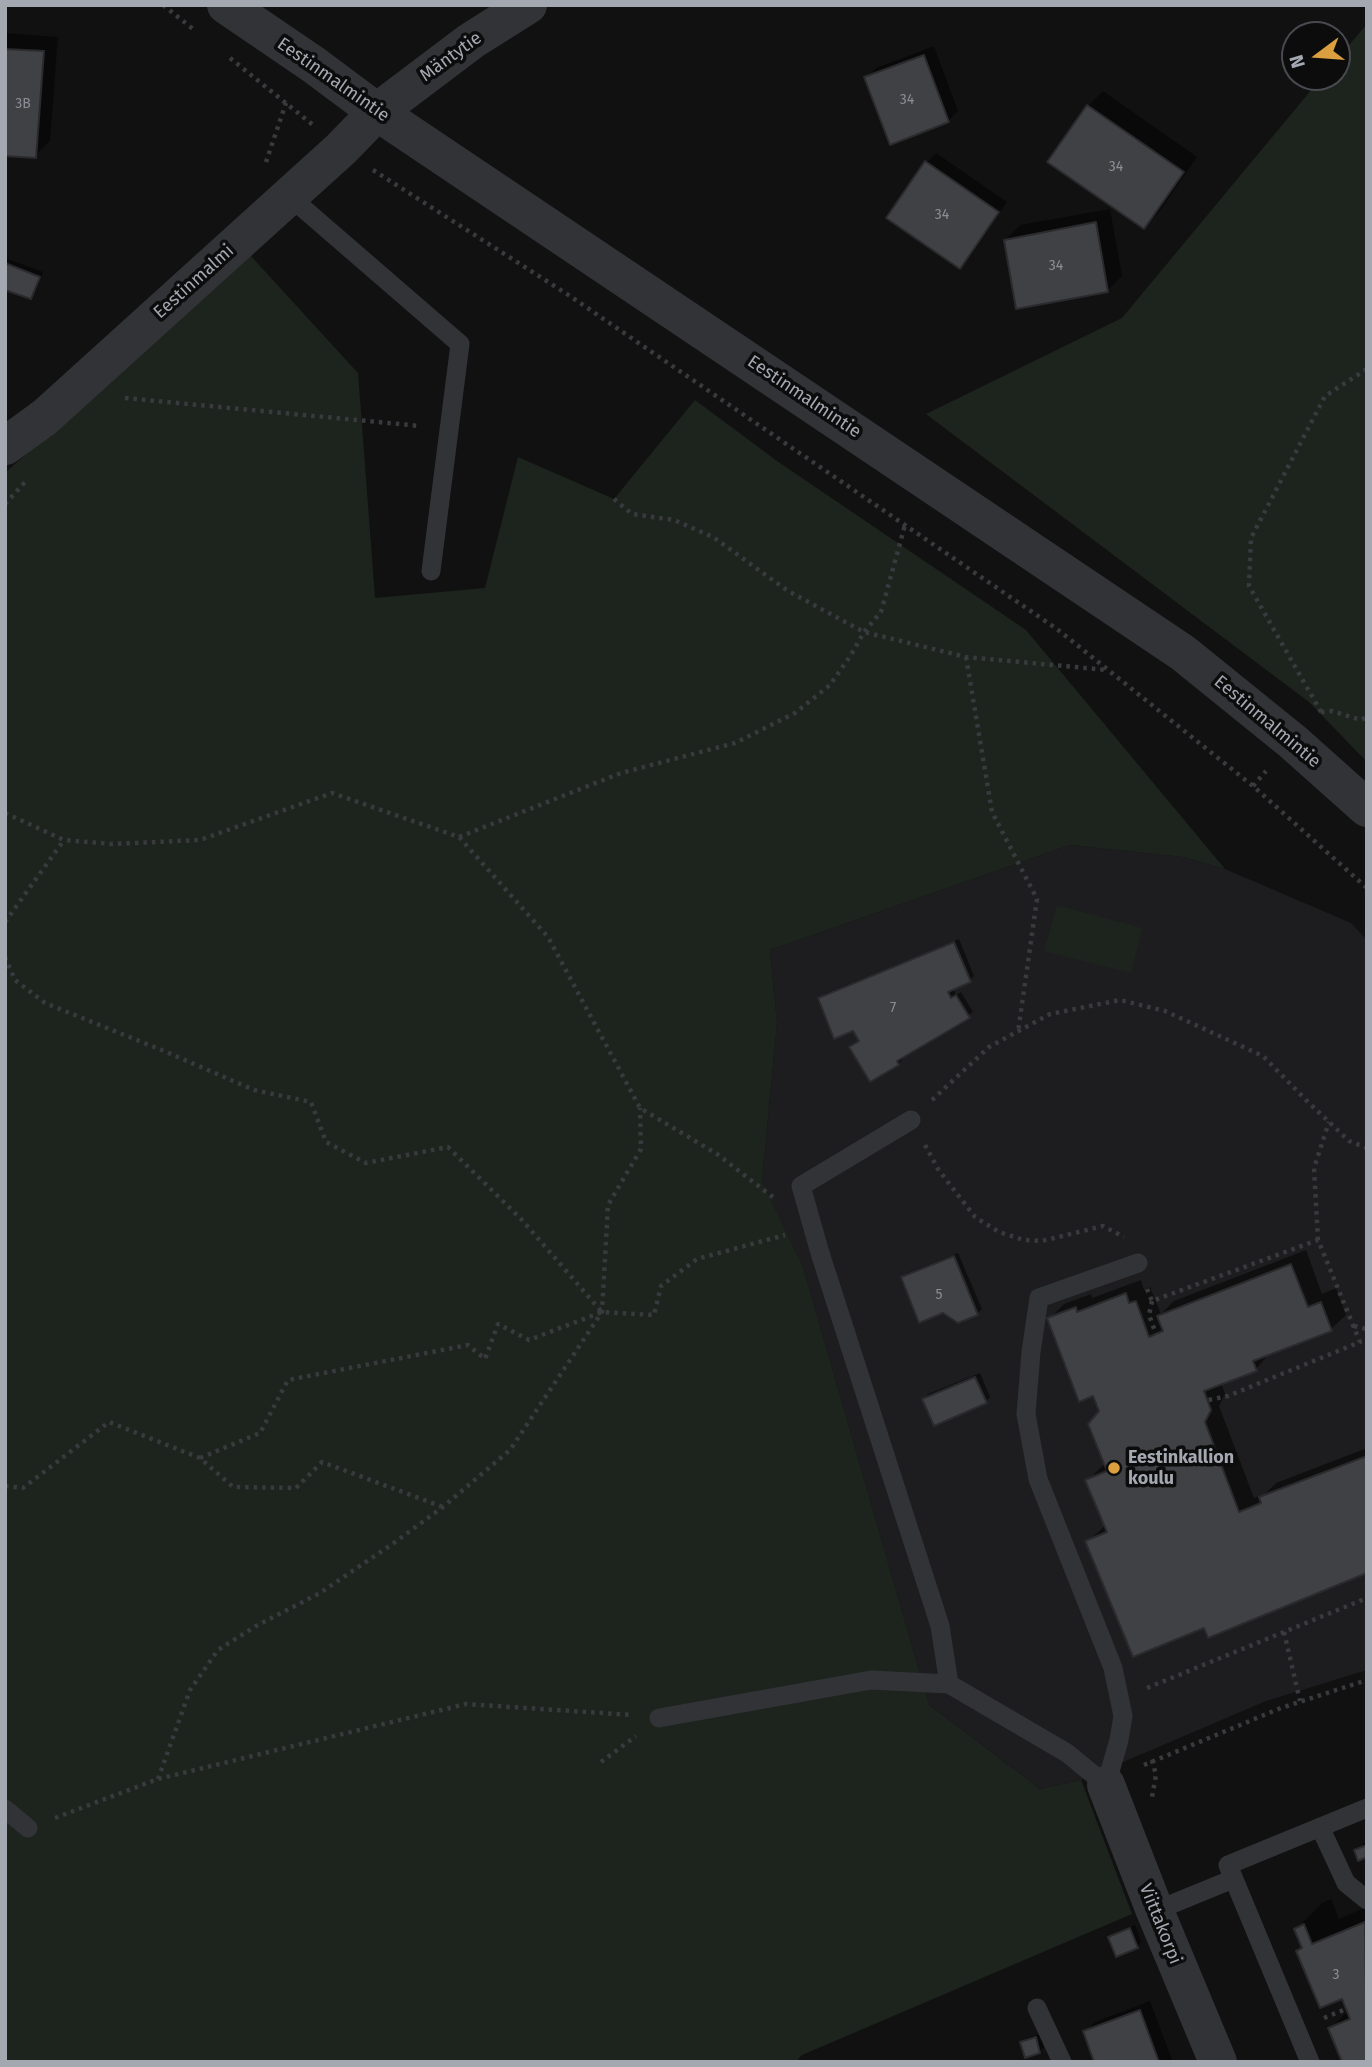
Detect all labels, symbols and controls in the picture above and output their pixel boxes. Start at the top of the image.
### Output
north arrow [1281,21,1351,91]
street label: Mäntytie [416,27,486,87]
street label: Eestinmalmintie [273,33,393,127]
text: N [1284,52,1310,71]
house number: 34 [900,92,914,108]
house number: 3B [15,96,31,112]
house number: 34 [1109,159,1123,175]
house number: 34 [935,207,949,223]
street label: Eestinmalmi [149,240,239,324]
house number: 34 [1049,258,1063,274]
street label: Eestinmalmintie [743,351,865,443]
street label: Eestinmalmintie [1209,671,1325,773]
house number: 7 [890,1000,896,1016]
house number: 5 [935,1287,943,1303]
place label: Eestinkallion koulu [1128,1447,1234,1490]
marker: Eestinkallion koulu [1106,1460,1122,1476]
street label: Viittakorpi [1134,1881,1186,1967]
house number: 3 [1333,1967,1339,1983]

